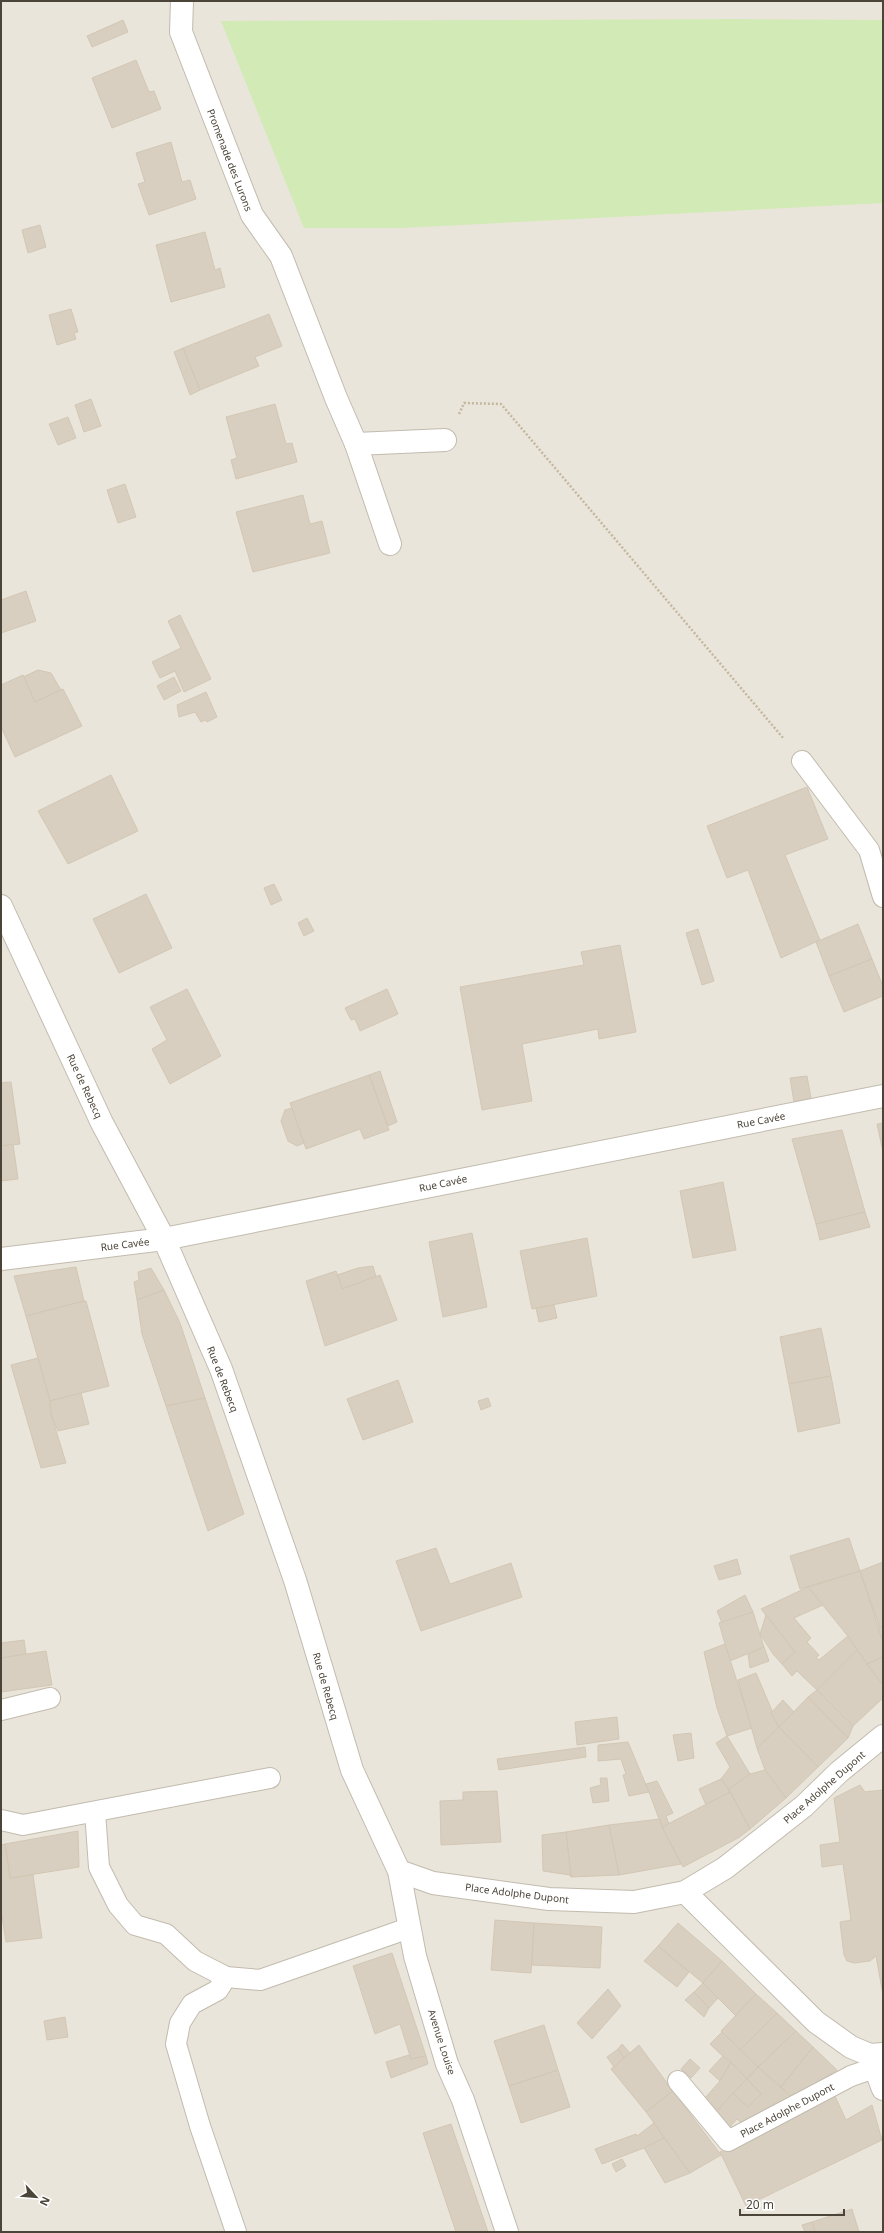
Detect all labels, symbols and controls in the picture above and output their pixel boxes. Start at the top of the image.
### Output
street label: Promenade des Lurons [204,107,256,213]
street label: Rue de Rebecq [64,1051,106,1121]
street label: Rue Cavée [736,1108,787,1132]
street label: Rue Cavée [418,1171,469,1195]
street label: Rue Cavée [100,1234,150,1254]
street label: Rue de Rebecq [204,1344,242,1414]
street label: Rue de Rebecq [310,1651,342,1721]
street label: Place Adolphe Dupont [780,1747,868,1827]
street label: Place Adolphe Dupont [464,1880,570,1906]
street label: Avenue Louise [425,2007,459,2077]
street label: Place Adolphe Dupont [738,2079,837,2141]
north arrow [16,2177,56,2217]
scale bar [740,2191,844,2217]
text: N [37,2194,54,2209]
text: 20 m [746,2196,774,2213]

